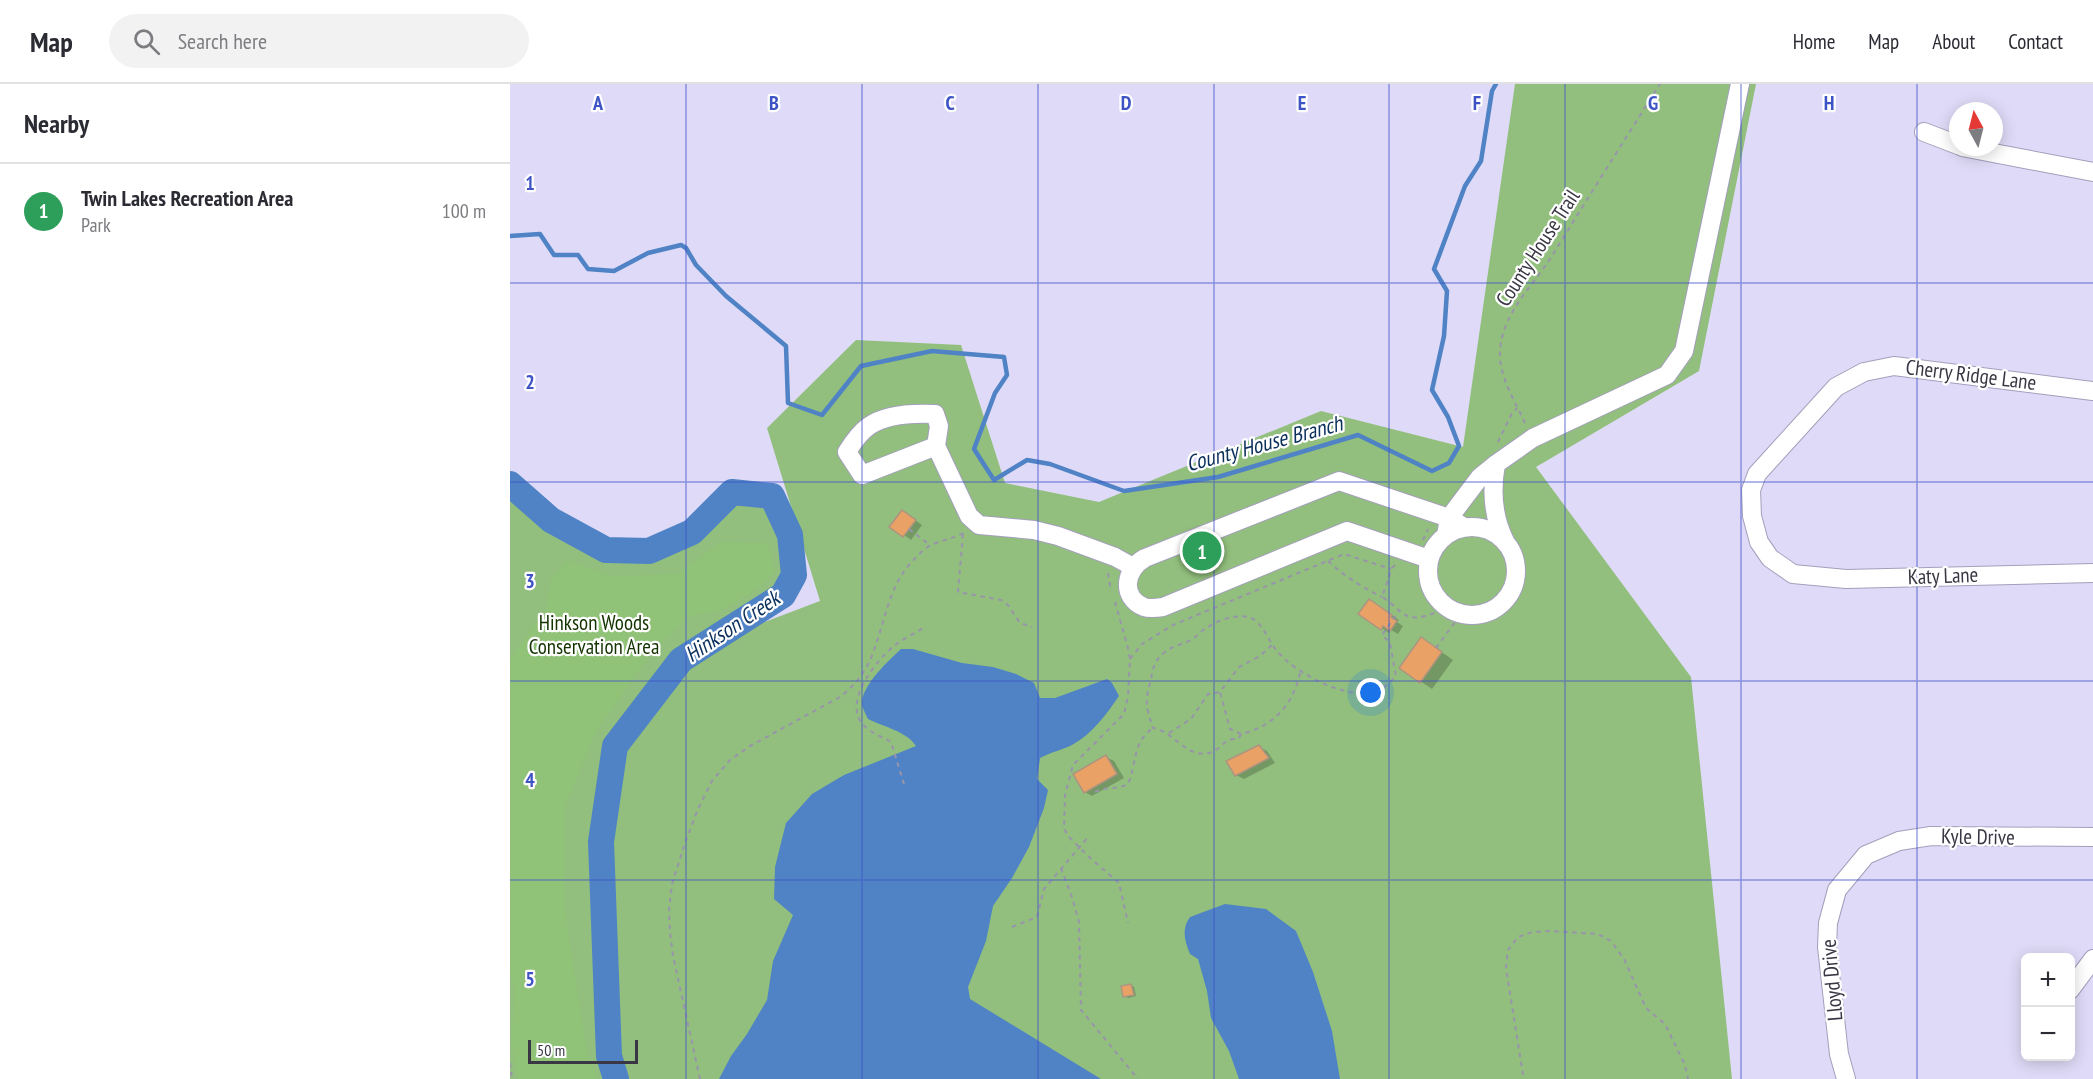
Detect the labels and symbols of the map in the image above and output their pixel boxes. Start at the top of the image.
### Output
text: A [592,90,604,116]
text: B [769,90,779,116]
text: C [945,90,955,116]
text: D [1121,90,1132,116]
text: E [1298,90,1306,116]
text: F [1473,90,1481,116]
text: G [1648,90,1658,116]
text: H [1824,90,1834,116]
north arrow [1949,102,2003,156]
text: 1 [525,170,535,196]
street label: County House Trail [1490,184,1585,311]
street label: Cherry Ridge Lane [1904,353,2038,396]
text: 2 [525,369,535,395]
water label: County House Branch [1183,408,1347,477]
pin: 1 [1182,528,1222,574]
street label: Katy Lane [1907,561,1979,590]
text: 3 [525,568,535,594]
water label: Hinkson Creek [679,583,787,668]
park label: Hinkson Woods Conservation Area [529,609,659,660]
your location [1356,678,1385,707]
text: 4 [525,767,535,793]
street label: Kyle Drive [1941,822,2015,851]
street label: Lloyd Drive [1814,938,1849,1022]
text: 5 [525,966,535,992]
scale bar [528,1037,638,1064]

